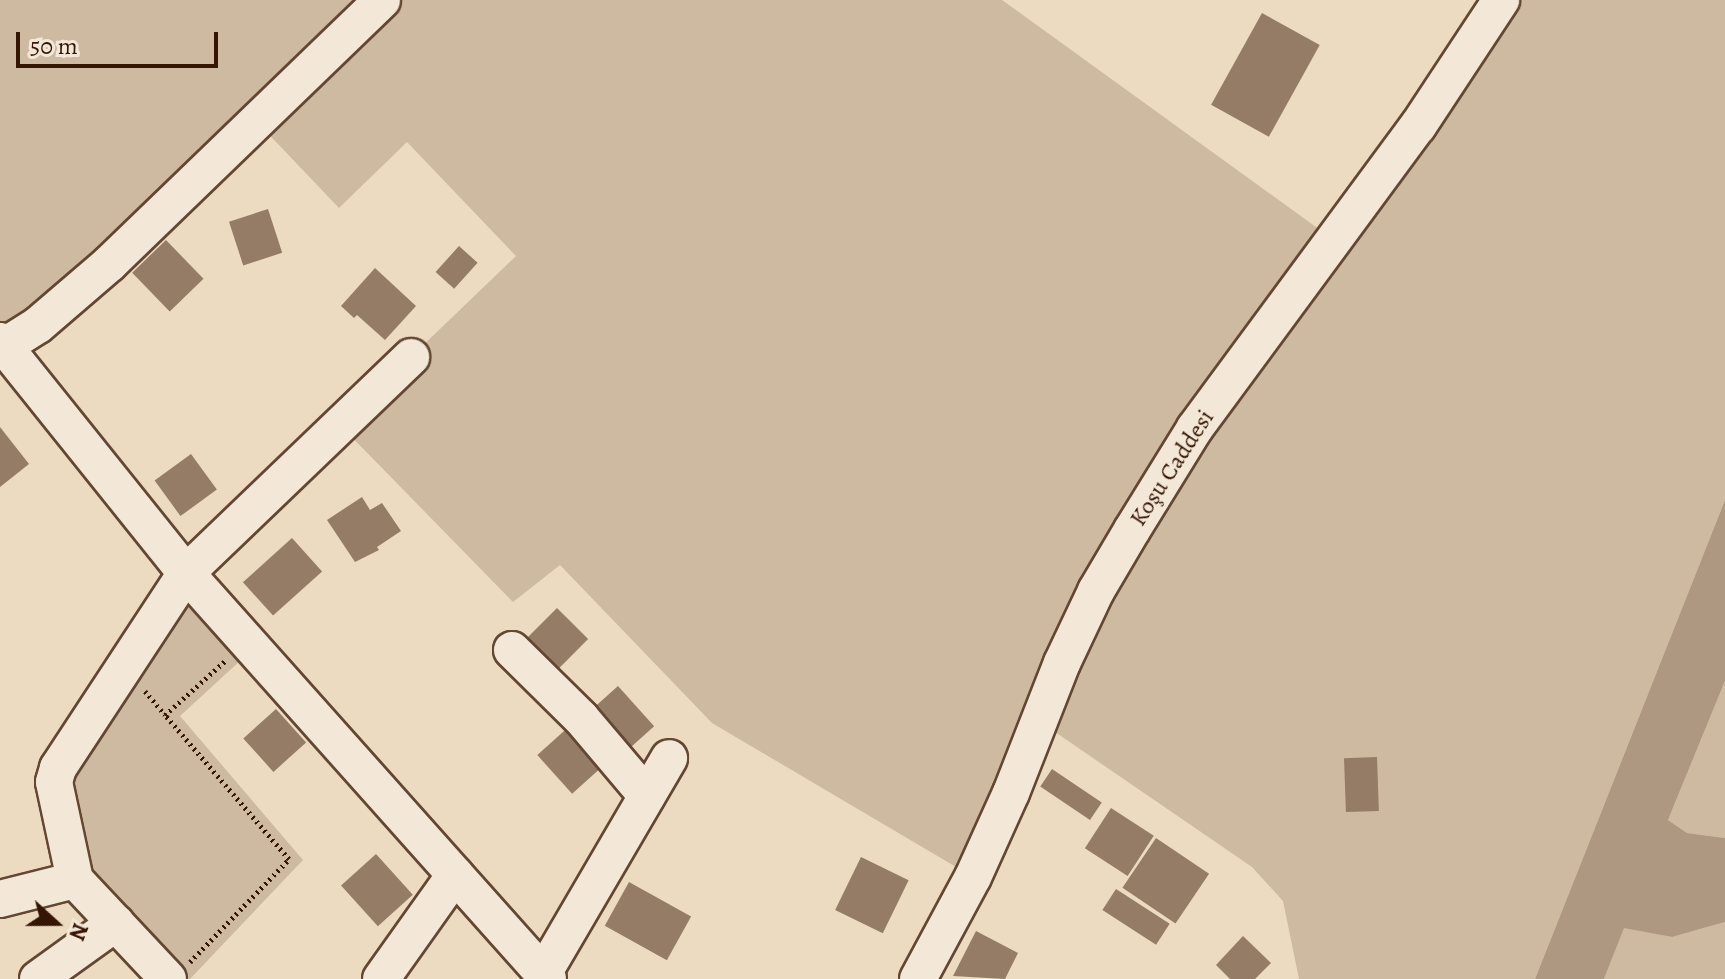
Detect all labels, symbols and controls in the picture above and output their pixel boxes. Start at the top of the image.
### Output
scale bar [20,16,222,66]
text: 50 m [30,30,78,62]
street label: Koşu Caddesi [1124,404,1220,532]
north arrow [16,883,96,963]
text: N [62,919,95,944]

